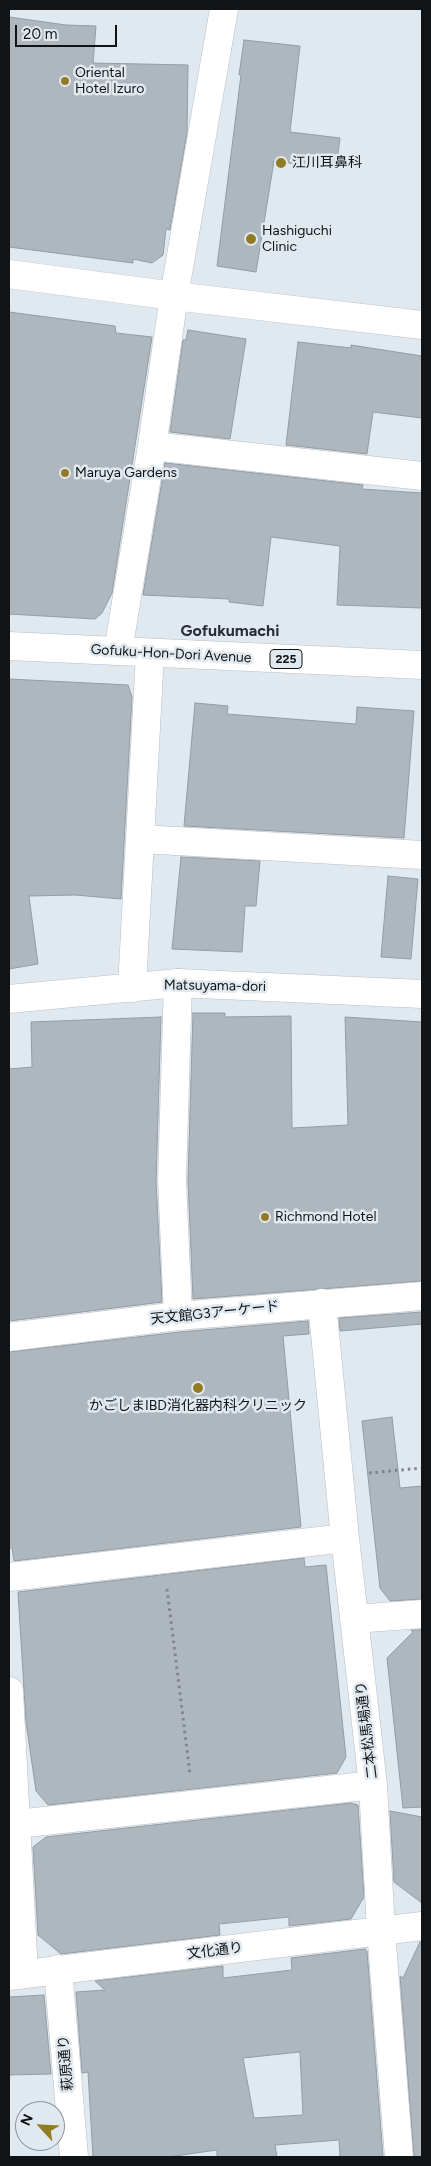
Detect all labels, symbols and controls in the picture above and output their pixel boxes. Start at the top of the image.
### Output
scale bar [18,15,120,47]
text: 20 m [23,25,57,43]
place label: Oriental Hotel Izuro [75,65,144,98]
marker: Oriental Hotel Izuro [59,75,71,87]
place label: 江川耳鼻科 [292,155,362,171]
marker: 江川耳鼻科 [274,156,288,170]
place label: Hashiguchi Clinic [262,223,332,256]
marker: Hashiguchi Clinic [244,232,258,246]
place label: Maruya Gardens [75,465,177,481]
marker: Maruya Gardens [59,467,71,479]
district label: Gofukumachi [181,621,279,641]
street label: Gofuku-Hon-Dori Avenue [90,641,252,667]
road number: 225 [270,650,302,669]
street label: Matsuyama-dori [164,977,266,995]
place label: Richmond Hotel [275,1209,377,1225]
marker: Richmond Hotel [259,1211,271,1223]
street label: 天文館G3アーケード [150,1298,280,1328]
marker: かごしまIBD消化器内科クリニック [191,1381,205,1395]
place label: かごしまIBD消化器内科クリニック [89,1398,307,1414]
street label: 二本松馬場通り [353,1680,381,1780]
street label: 文化通り [186,1939,244,1963]
street label: 萩原通り [55,2034,77,2092]
north arrow [15,2101,65,2151]
text: N [17,2111,37,2128]

